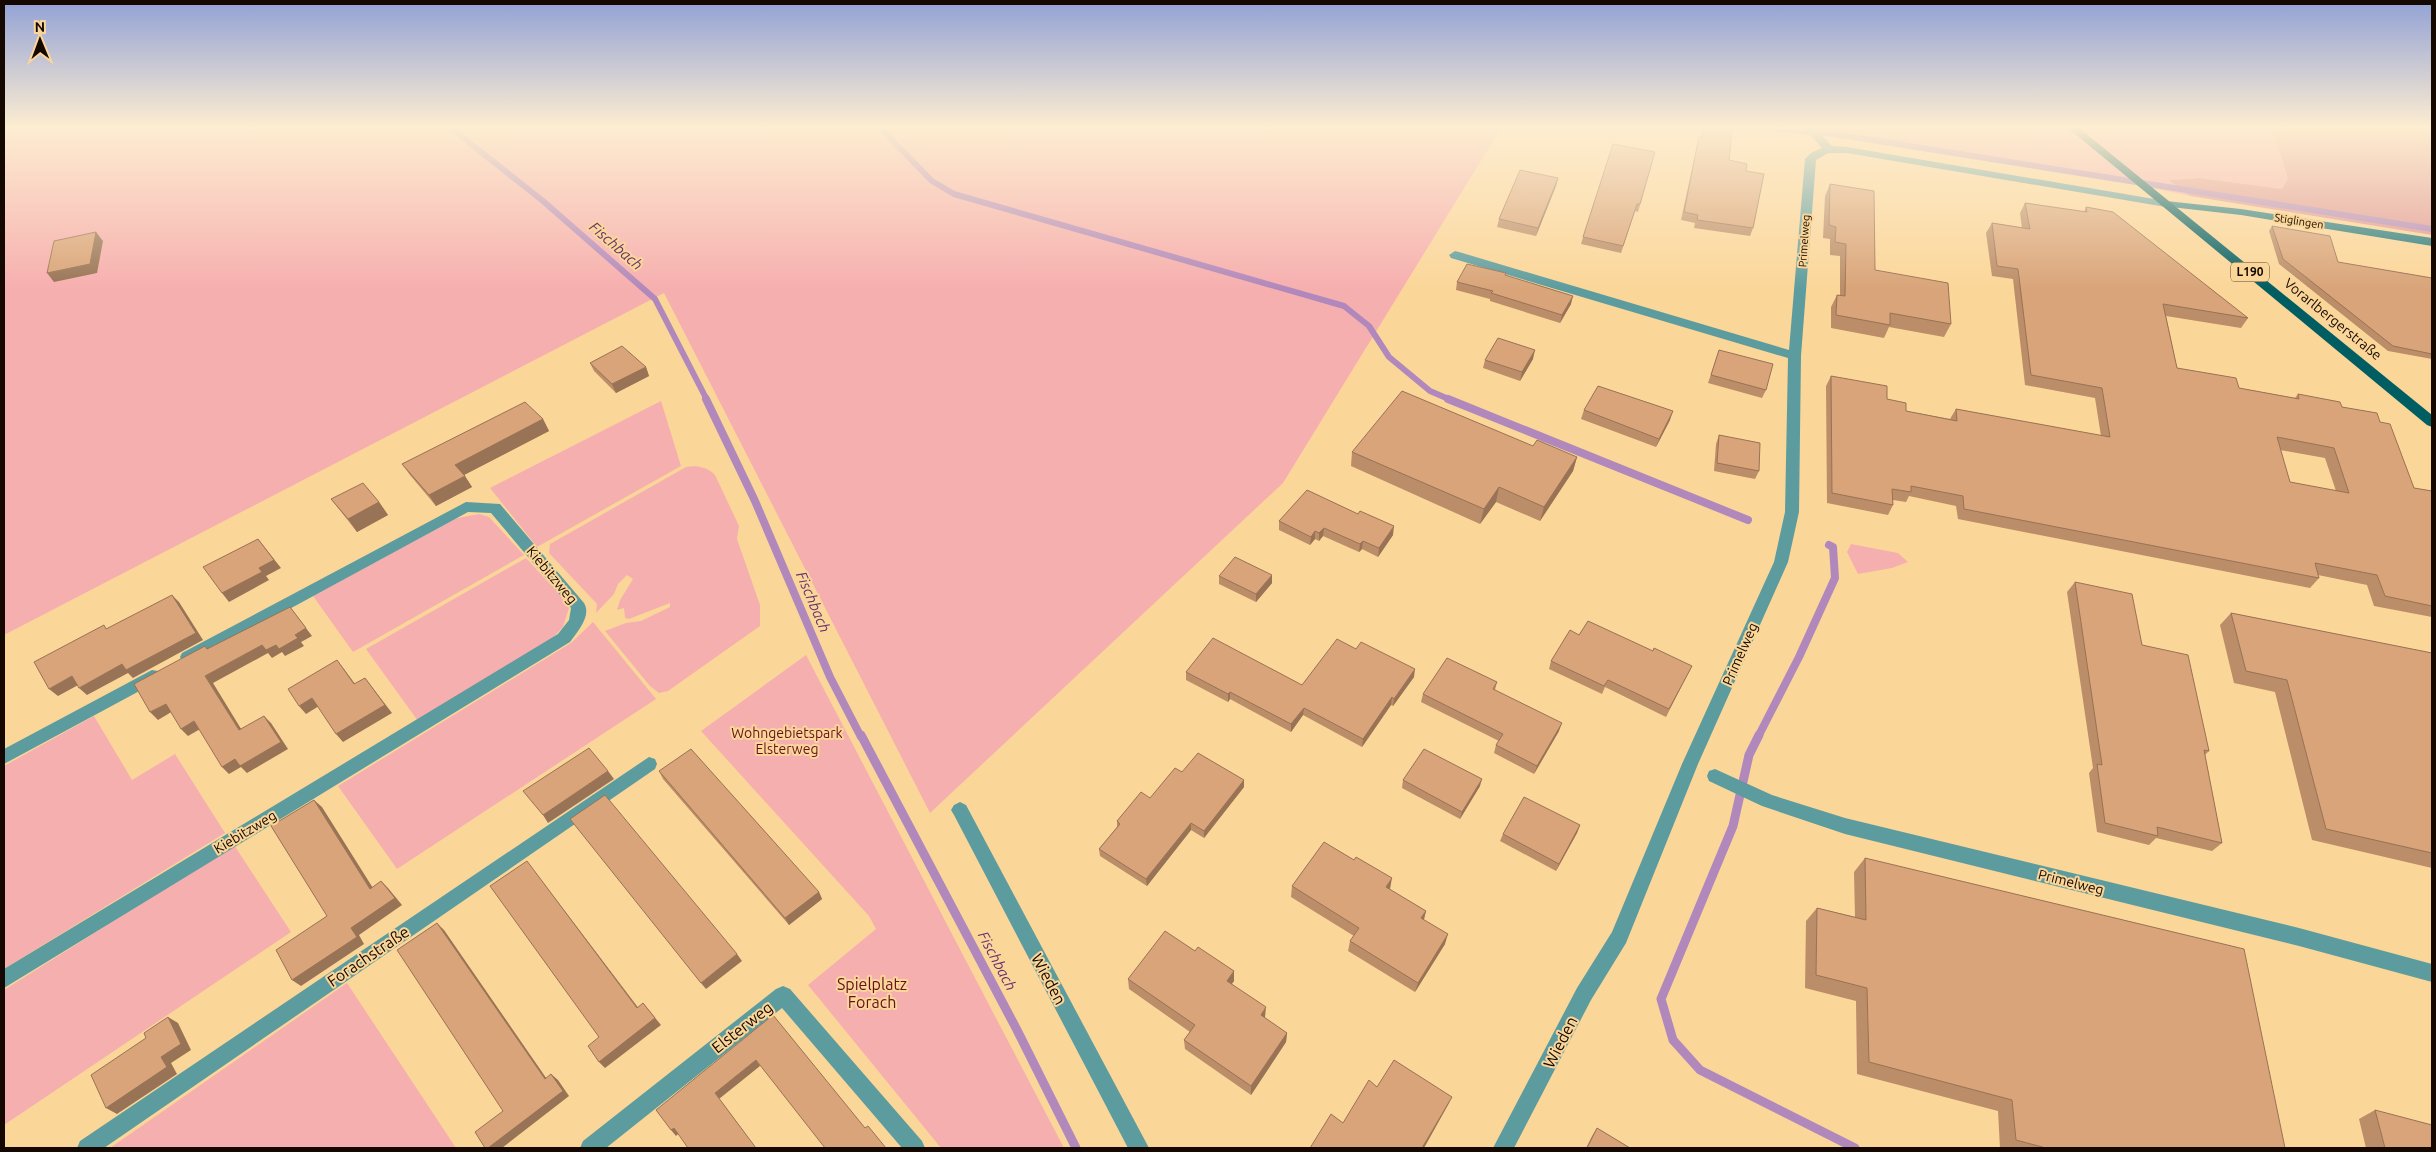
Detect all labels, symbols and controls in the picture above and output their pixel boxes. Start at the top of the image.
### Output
north arrow [15,15,65,65]
text: N [34,19,45,35]
street label: Stiglingen [2274,211,2324,231]
street label: Primelweg [1796,214,1812,268]
water label: Fischbach [586,218,646,273]
road number: L190 [2231,262,2269,282]
street label: Vorarlbergerstraße [2281,275,2385,363]
street label: Kiebitzweg [523,543,581,607]
water label: Fischbach [793,569,834,635]
street label: Primelweg [1719,620,1761,688]
park label: Wohngebietspark Elsterweg [731,725,843,757]
street label: Kiebitzweg [211,807,279,857]
street label: Primelweg [2036,866,2106,898]
street label: Forachstraße [324,922,412,990]
water label: Fischbach [975,928,1020,993]
street label: Wieden [1028,950,1070,1008]
park label: Spielplatz Forach [837,975,907,1011]
street label: Elsterweg [708,998,776,1056]
street label: Wieden [1539,1013,1581,1071]

